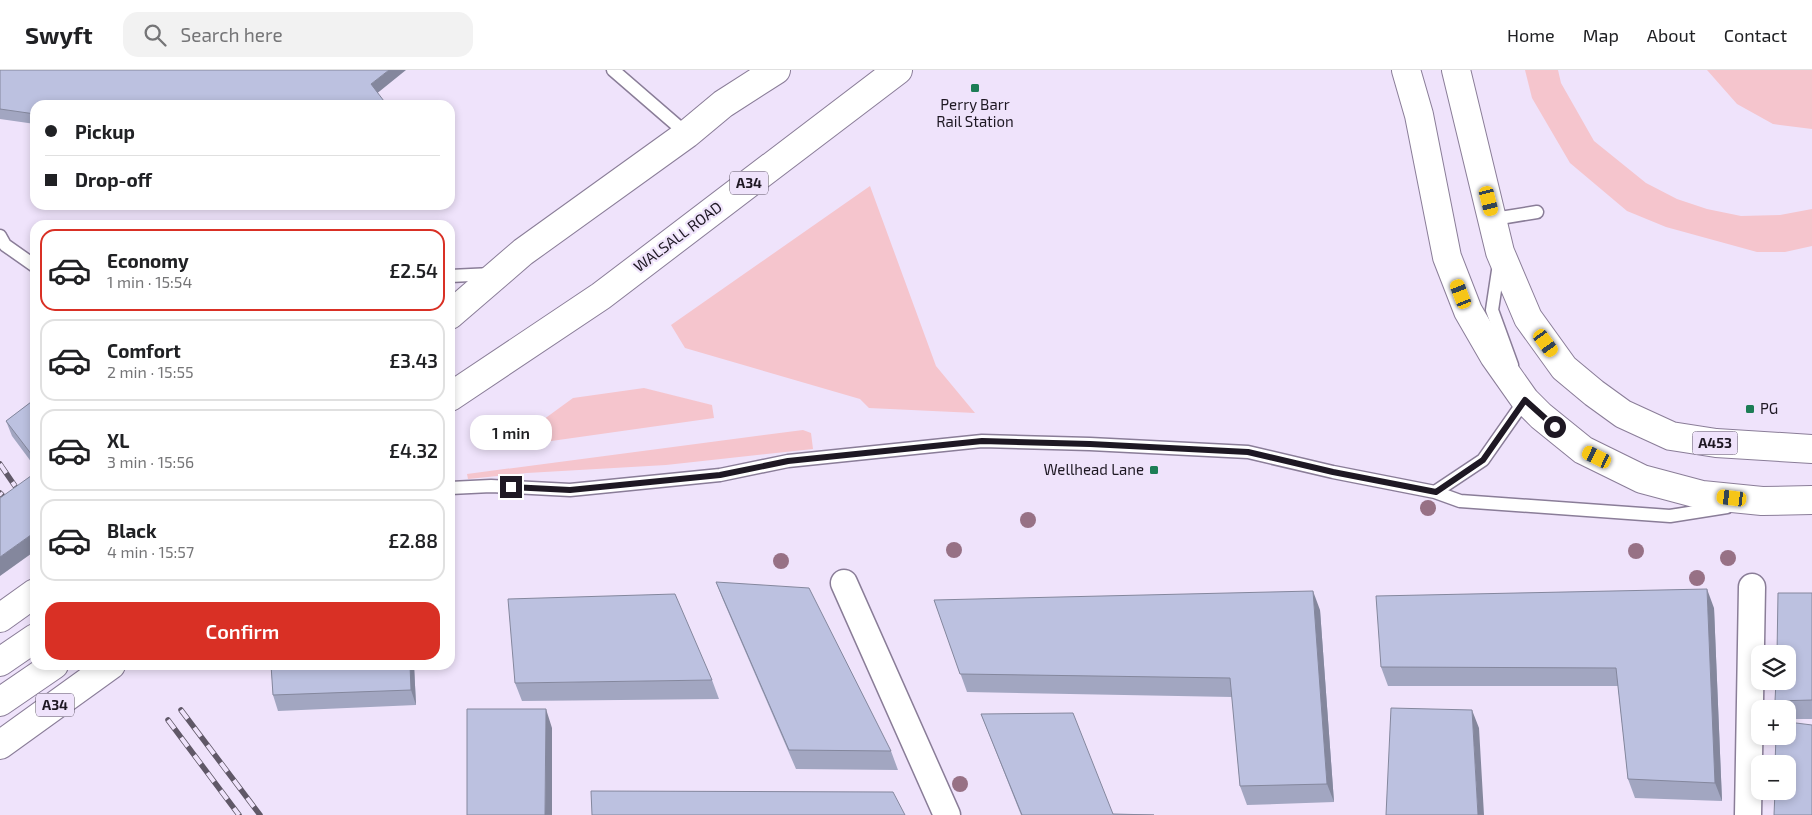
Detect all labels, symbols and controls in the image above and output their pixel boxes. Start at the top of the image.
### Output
search box [123,12,473,57]
text: Swyft [25,20,93,49]
icon: search [141,21,169,49]
text: Search here [181,23,283,46]
text: Home [1507,24,1555,46]
text: Map [1583,24,1619,46]
text: About [1647,24,1696,46]
text: Contact [1724,24,1787,46]
marker: Perry Barr Rail Station [969,82,981,94]
place label: Perry Barr Rail Station [936,95,1014,130]
text: Pickup [75,120,135,143]
text: Drop-off [75,168,152,191]
road number: A34 [730,172,768,195]
car [1478,185,1499,217]
street label: WALSALL ROAD [630,197,725,275]
icon: car [47,248,92,293]
text: Economy [107,249,189,272]
text: £2.54 [389,259,438,282]
text: 1 min · 15:54 [107,272,192,291]
car [1448,277,1473,311]
car [1531,326,1560,360]
icon: car [47,338,92,383]
text: Comfort [107,339,181,362]
text: £3.43 [389,349,438,372]
text: 2 min · 15:55 [107,362,194,381]
place label: PG [1760,399,1778,417]
marker: PG [1744,403,1756,415]
callout: 1 min [470,414,552,450]
route start [1544,416,1566,438]
text: 1 min [492,423,530,442]
icon: car [47,428,92,473]
text: XL [107,429,129,452]
road number: A453 [1692,432,1738,454]
text: £4.32 [389,439,438,462]
car [1580,444,1613,470]
text: 3 min · 15:56 [107,452,194,471]
place label: Wellhead Lane [1043,460,1144,478]
marker: Wellhead Lane [1148,464,1160,476]
route end [500,476,522,498]
car [1716,489,1747,507]
icon: car [47,518,92,563]
text: Black [107,519,157,542]
text: £2.88 [388,529,438,552]
text: 4 min · 15:57 [107,542,194,561]
button: Confirm [45,602,440,660]
map controls [1751,645,1796,800]
button: layers [1751,645,1796,690]
road number: A34 [36,694,74,716]
button: + [1751,700,1796,745]
button: − [1751,755,1796,800]

